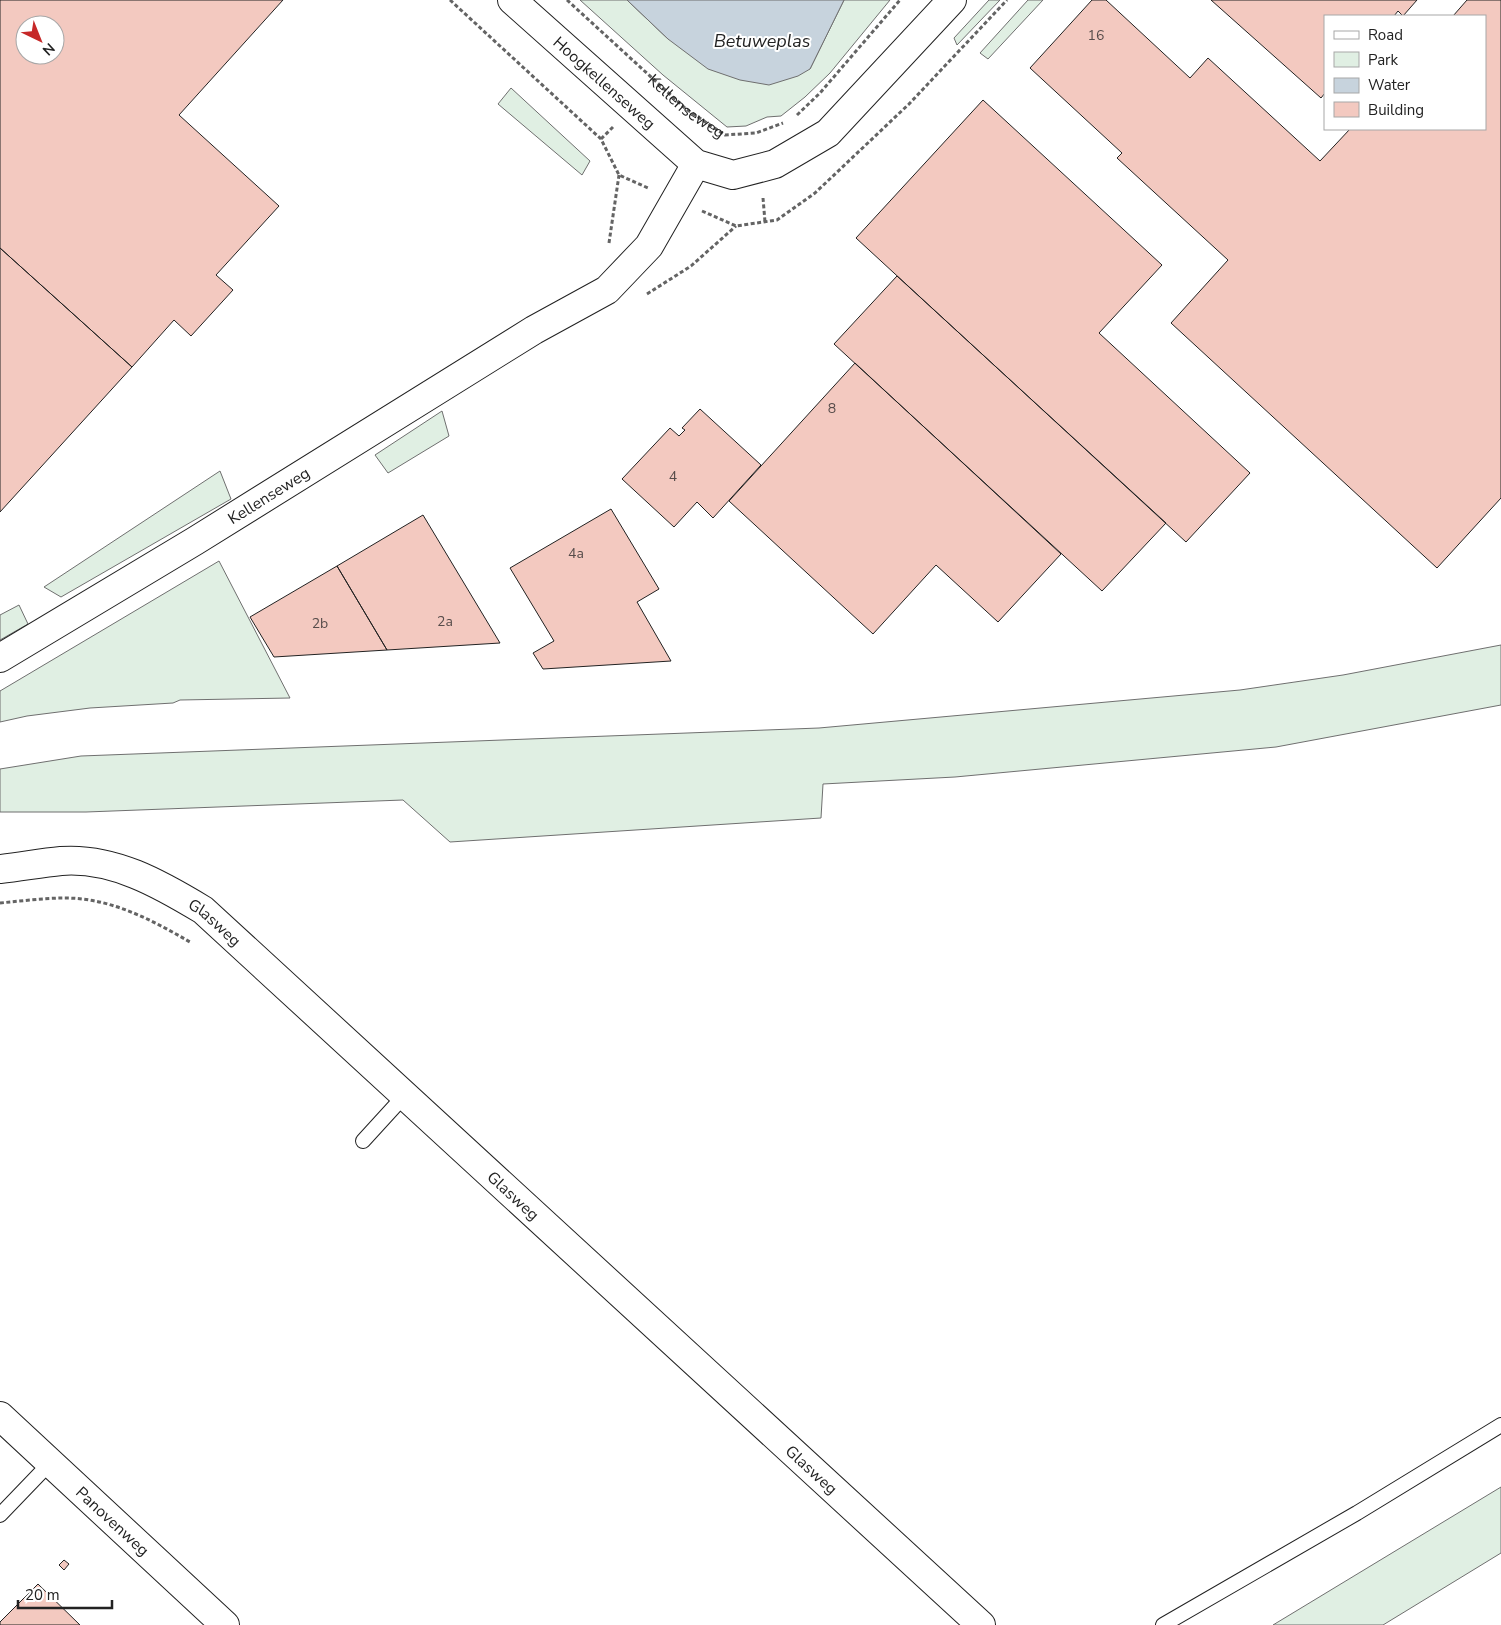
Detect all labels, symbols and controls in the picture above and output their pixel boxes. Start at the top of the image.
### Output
north arrow [15,15,65,65]
legend [1324,15,1486,130]
text: Road [1368,25,1403,45]
house number: 16 [1088,26,1104,45]
water label: Betuweplas [714,29,810,53]
street label: Hoogkellenseweg [548,32,660,135]
text: N [38,39,59,60]
text: Park [1368,50,1398,70]
street label: Kellenseweg [643,69,729,144]
text: Water [1368,75,1411,95]
text: Building [1368,100,1424,120]
house number: 8 [828,399,836,418]
street label: Kellenseweg [224,462,314,530]
house number: 4 [669,467,677,486]
house number: 4a [568,544,584,563]
house number: 2a [437,612,453,631]
house number: 2b [312,614,328,633]
street label: Glasweg [184,894,246,952]
street label: Glasweg [482,1166,544,1226]
street label: Glasweg [780,1441,842,1500]
street label: Panovenweg [71,1482,154,1561]
scale bar [18,1578,111,1610]
text: 20 m [25,1585,60,1605]

